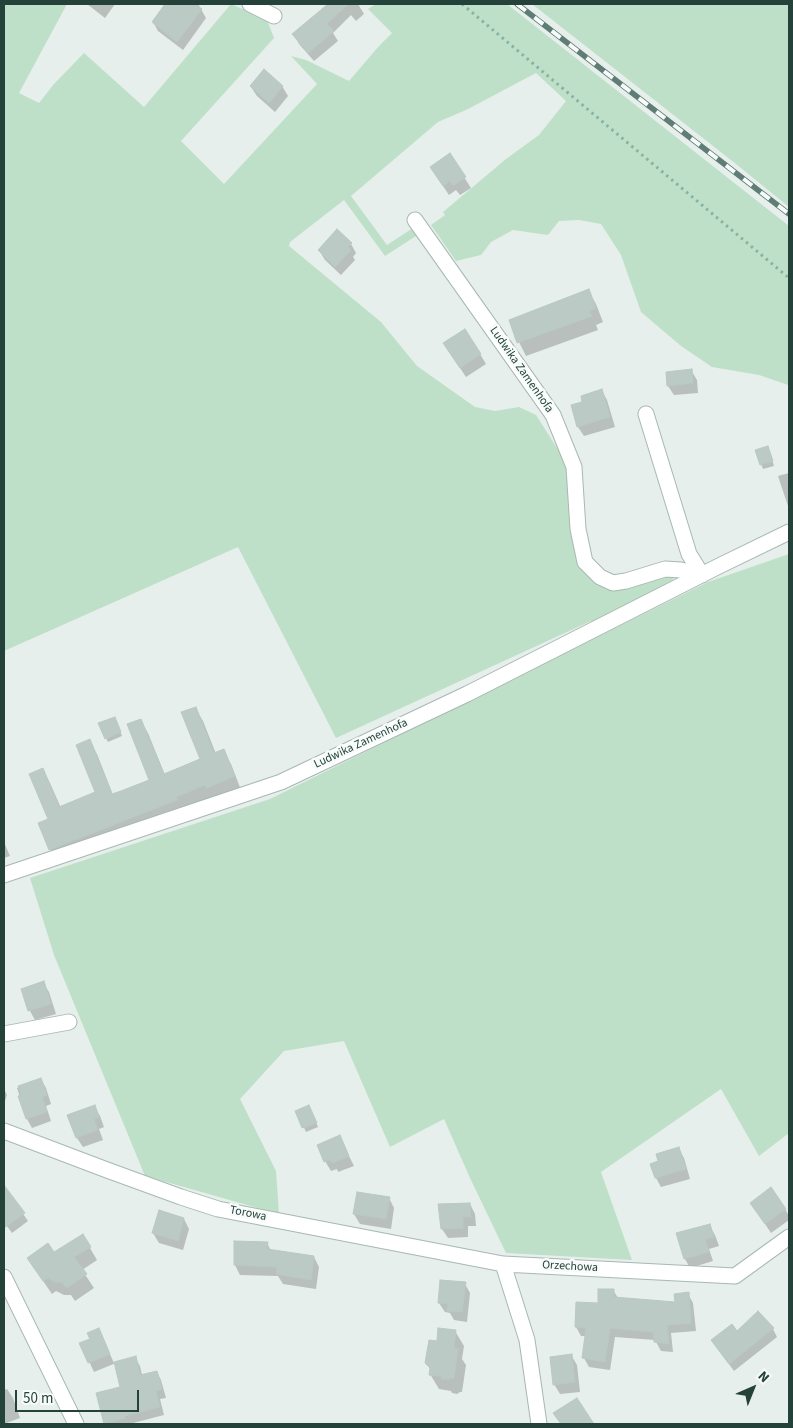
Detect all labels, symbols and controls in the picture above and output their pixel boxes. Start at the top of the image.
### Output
street label: Ludwika Zamenhofa [486,324,556,416]
street label: Ludwika Zamenhofa [312,716,410,772]
street label: Torowa [228,1203,268,1225]
street label: Orzechowa [542,1258,598,1276]
north arrow [728,1363,778,1413]
text: N [753,1367,774,1388]
scale bar [18,1380,141,1412]
text: 50 m [23,1388,53,1409]

